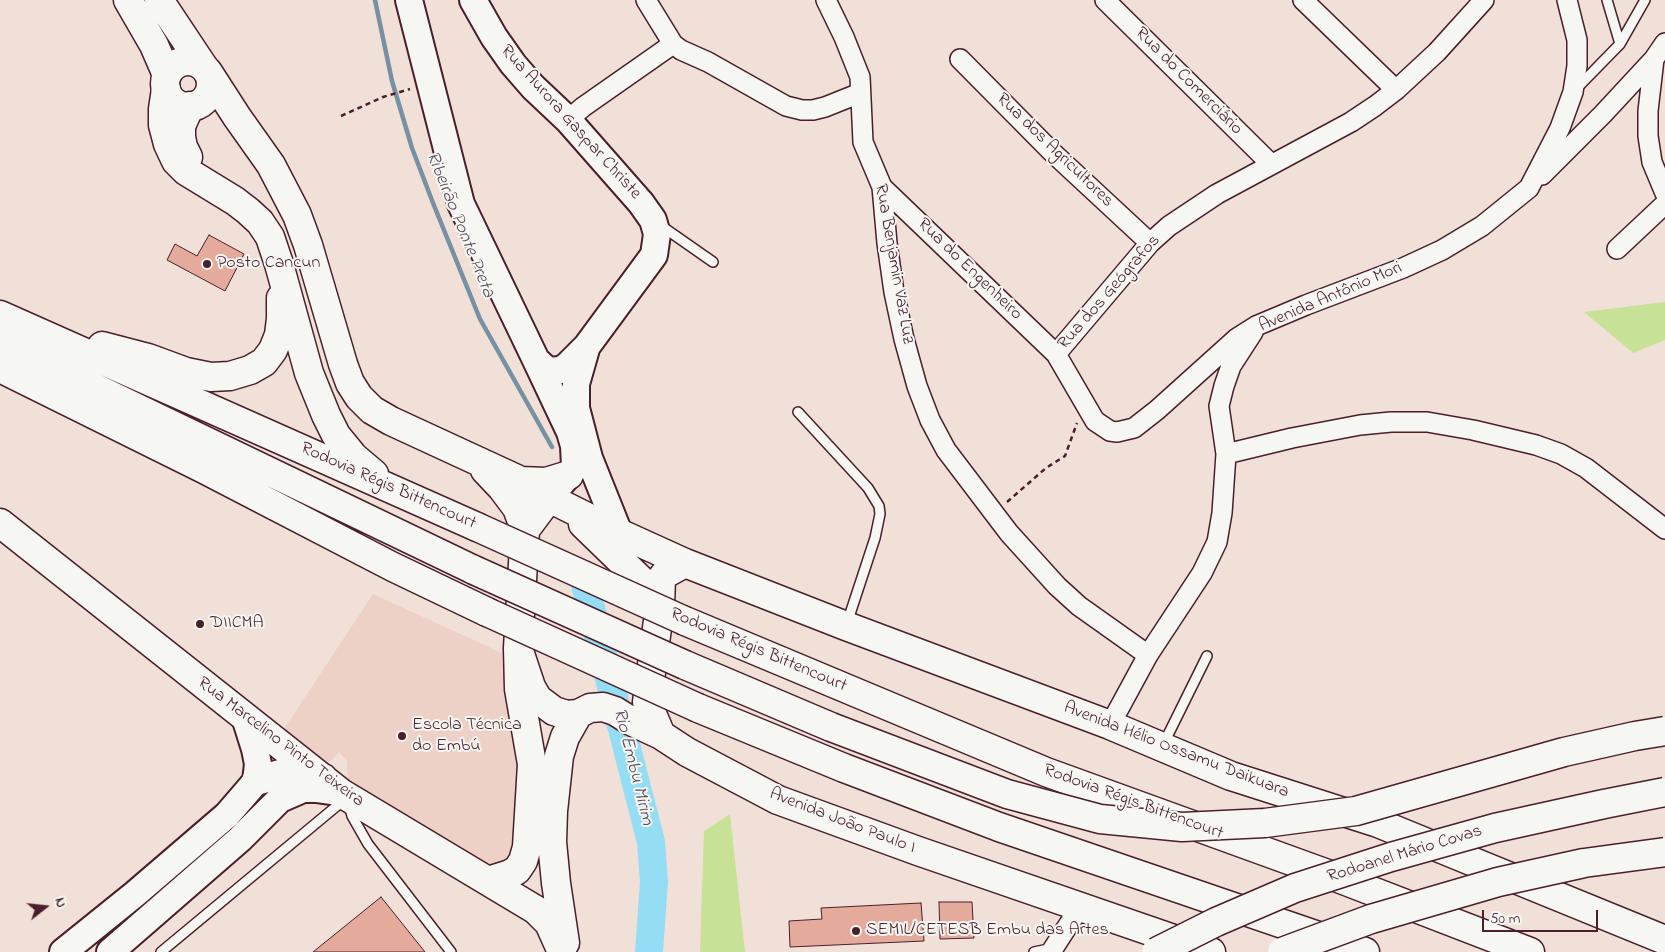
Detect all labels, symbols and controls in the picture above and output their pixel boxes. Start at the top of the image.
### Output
street label: Rua do Comerciário [1130,24,1246,140]
street label: Rua Aurora Gaspar Christe [495,41,645,205]
street label: Rua dos Agricultores [991,89,1117,213]
water label: Ribeirão Ponte Preta [419,149,499,301]
street label: Rua Benjamin Vaz Luz [868,182,918,346]
street label: Rua do Engenheiro [912,214,1026,326]
street label: Rua dos Geógrafos [1054,231,1166,355]
place label: Posto Cancun [217,253,320,275]
marker: Posto Cancun [201,258,213,270]
street label: Avenida Antônio Mori [1256,258,1406,338]
street label: Rodovia Régis Bittencourt [297,439,479,535]
street label: Rodovia Régis Bittencourt [666,604,850,698]
place label: DIICMA [210,613,264,635]
marker: DIICMA [194,618,206,630]
street label: Rua Marcelino Pinto Teixeira [192,673,368,813]
street label: Avenida Hélio Ossamu Daikuara [1060,698,1292,804]
water label: Rio Embu Mirim [606,706,658,828]
place label: Escola Técnica do Embú [412,715,522,758]
marker: Escola Técnica do Embú [396,730,408,742]
street label: Rodovia Régis Bittencourt [1040,760,1226,846]
street label: Avenida João Paulo I [766,784,918,860]
street label: Rodoanel Mário Covas [1325,821,1485,889]
north arrow [20,882,70,932]
text: N [49,895,71,910]
scale bar [1485,900,1601,932]
text: 50 m [1490,908,1520,930]
place label: SEMIL/CETESB Embu das Artes [866,920,1109,942]
marker: SEMIL/CETESB Embu das Artes [850,925,862,937]

